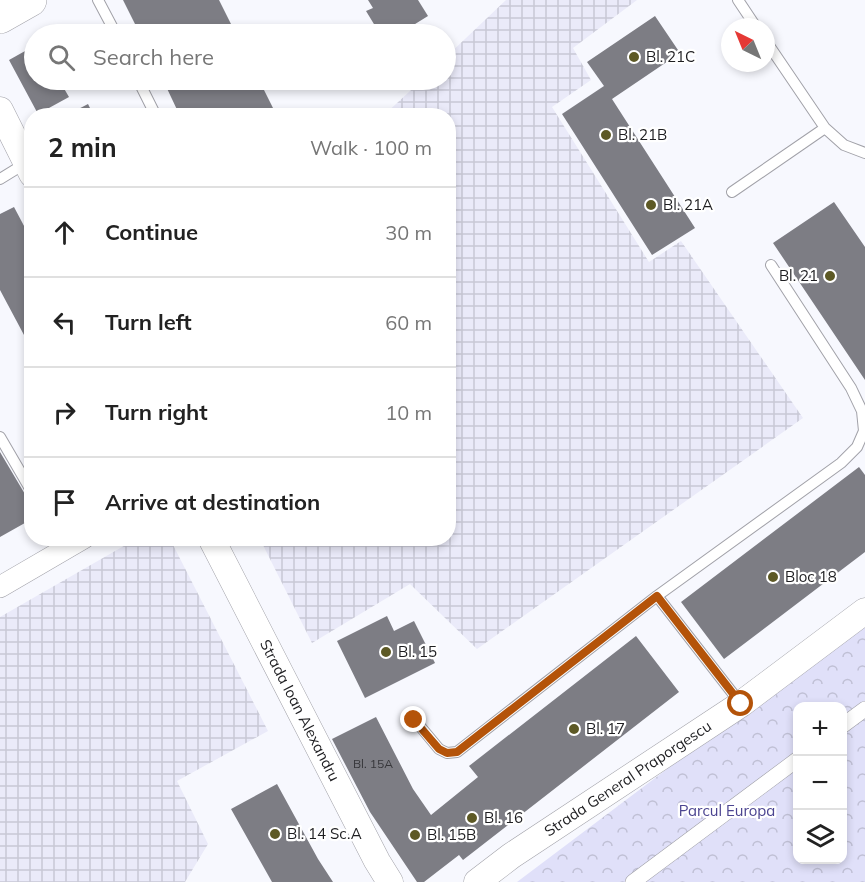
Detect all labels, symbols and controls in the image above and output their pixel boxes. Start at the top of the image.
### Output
north arrow [721,18,775,72]
search box [24,24,456,90]
icon: search [45,41,78,74]
text: Search here [93,43,214,71]
place label: Bl. 21C [646,47,695,66]
marker: Bl. 21C [627,50,641,64]
place label: Bl. 21B [618,125,667,144]
marker: Bl. 21B [599,128,613,142]
text: 2 min [48,131,117,164]
text: Walk · 100 m [310,135,432,160]
place label: Bl. 21A [663,195,713,214]
marker: Bl. 21A [644,198,658,212]
icon: ahead [48,216,81,249]
text: Continue [105,218,198,246]
text: 30 m [385,220,432,245]
place label: Bl. 21 [779,266,818,285]
marker: Bl. 21 [823,269,837,283]
icon: left [48,306,81,339]
text: Turn left [105,308,192,336]
text: 60 m [385,310,432,335]
icon: right [48,396,81,429]
text: Turn right [105,398,208,426]
text: 10 m [385,400,432,425]
icon: arrive [48,486,81,519]
text: Arrive at destination [105,488,320,516]
place label: Bloc 18 [785,567,837,586]
marker: Bloc 18 [766,570,780,584]
street label: Strada Ioan Alexandru [256,636,344,784]
place label: Bl. 15 [398,642,437,661]
marker: Bl. 15 [379,645,393,659]
route start [727,690,753,716]
map controls [793,702,847,864]
button: + [793,702,847,756]
route end [400,706,426,732]
street label: Strada General Praporgescu [540,716,715,840]
place label: Bl. 17 [586,719,625,738]
marker: Bl. 17 [567,722,581,736]
house number: Bl. 15A [353,756,393,771]
button: − [793,756,847,810]
park label: Parcul Europa [679,801,775,820]
place label: Bl. 16 [484,808,523,827]
button: layers [793,810,847,864]
marker: Bl. 16 [465,811,479,825]
place label: Bl. 14 Sc.A [287,824,362,843]
place label: Bl. 15B [427,825,476,844]
marker: Bl. 14 Sc.A [268,827,282,841]
marker: Bl. 15B [408,828,422,842]

